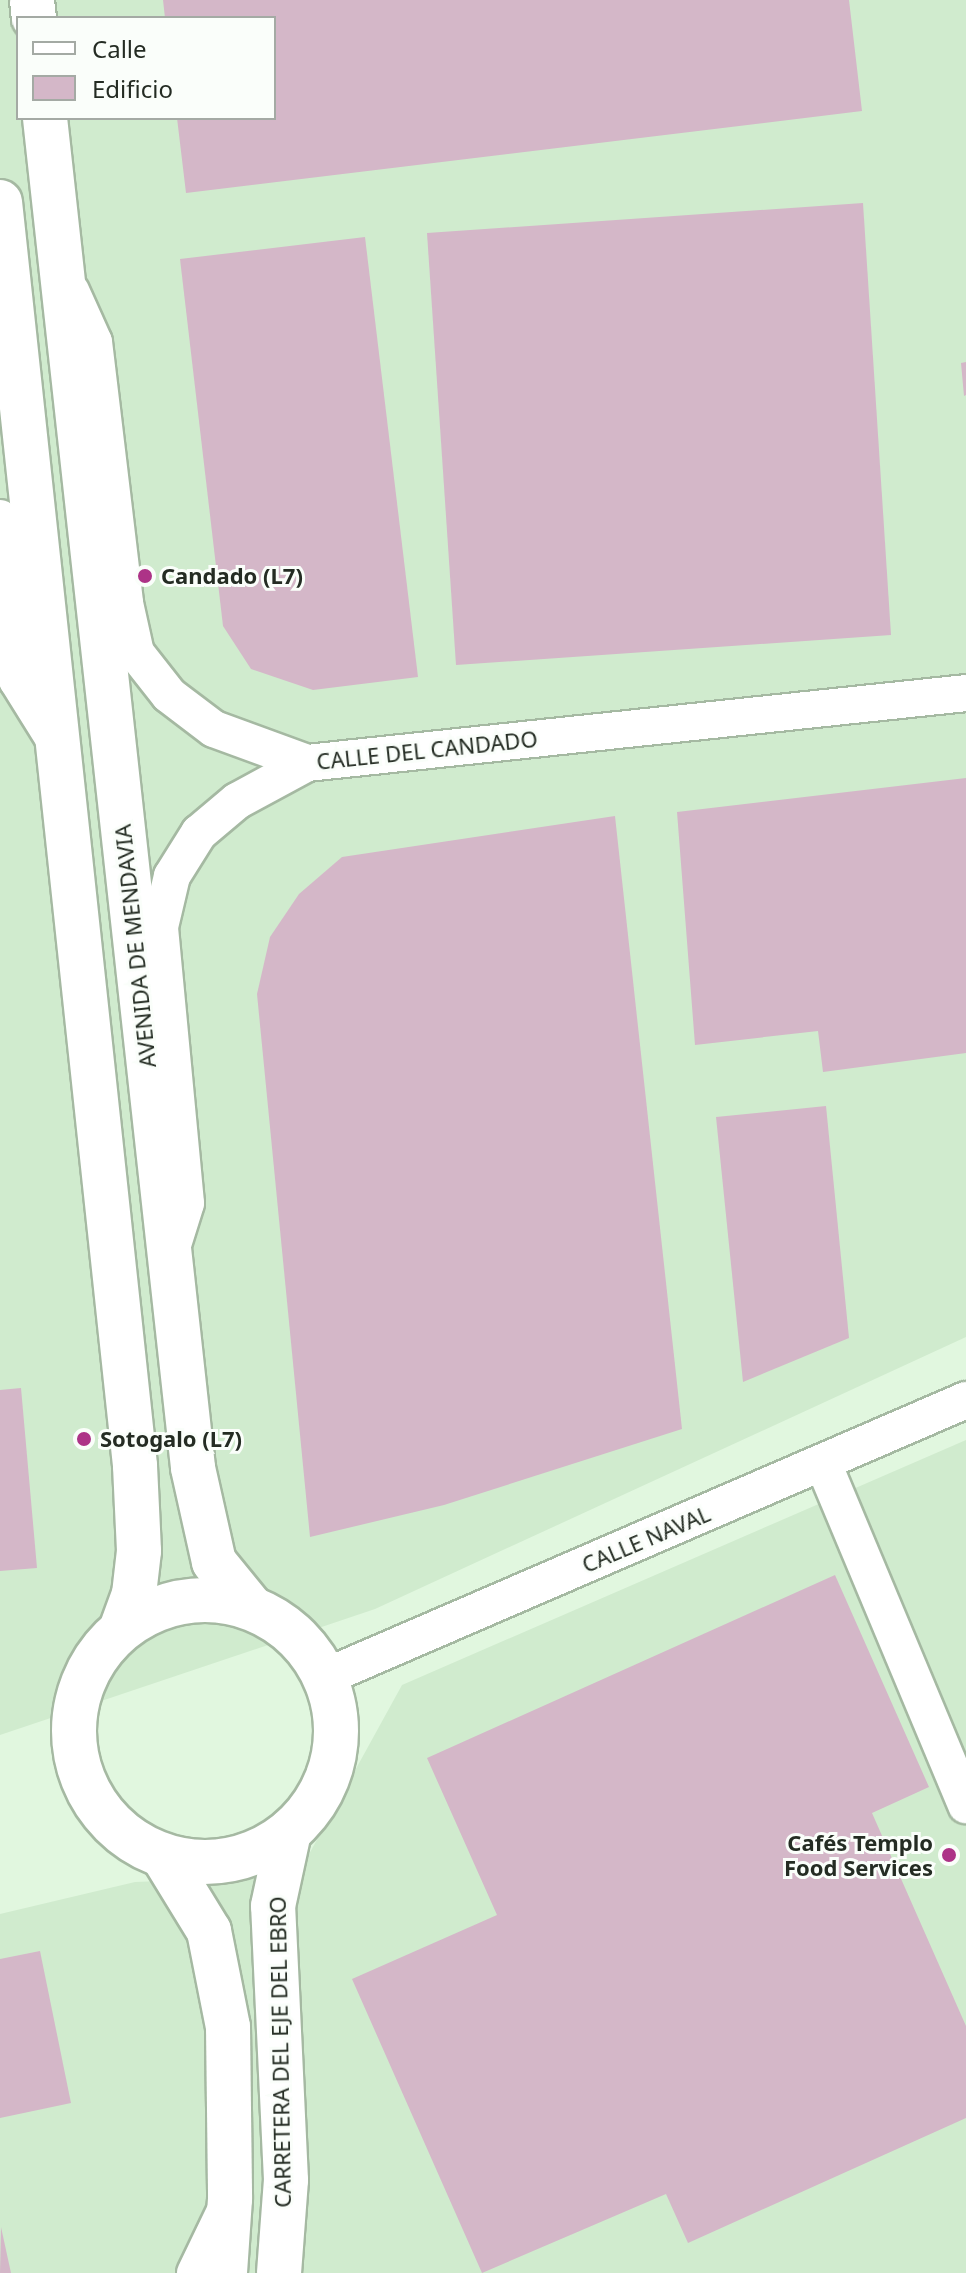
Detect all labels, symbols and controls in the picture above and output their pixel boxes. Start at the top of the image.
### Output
legend [16,16,276,120]
text: Calle [92,32,147,65]
text: Edificio [92,72,173,105]
place label: Candado (L7) [161,563,303,589]
marker: Candado (L7) [136,567,154,585]
street label: CALLE DEL CANDADO [315,725,539,775]
street label: AVENIDA DE MENDAVIA [109,823,161,1069]
place label: Sotogalo (L7) [100,1426,242,1452]
marker: Sotogalo (L7) [75,1430,93,1448]
street label: CALLE NAVAL [578,1500,714,1578]
place label: Cafés Templo Food Services [784,1829,933,1880]
marker: Cafés Templo Food Services [940,1846,958,1864]
street label: CARRETERA DEL EJE DEL EBRO [264,1896,296,2208]

